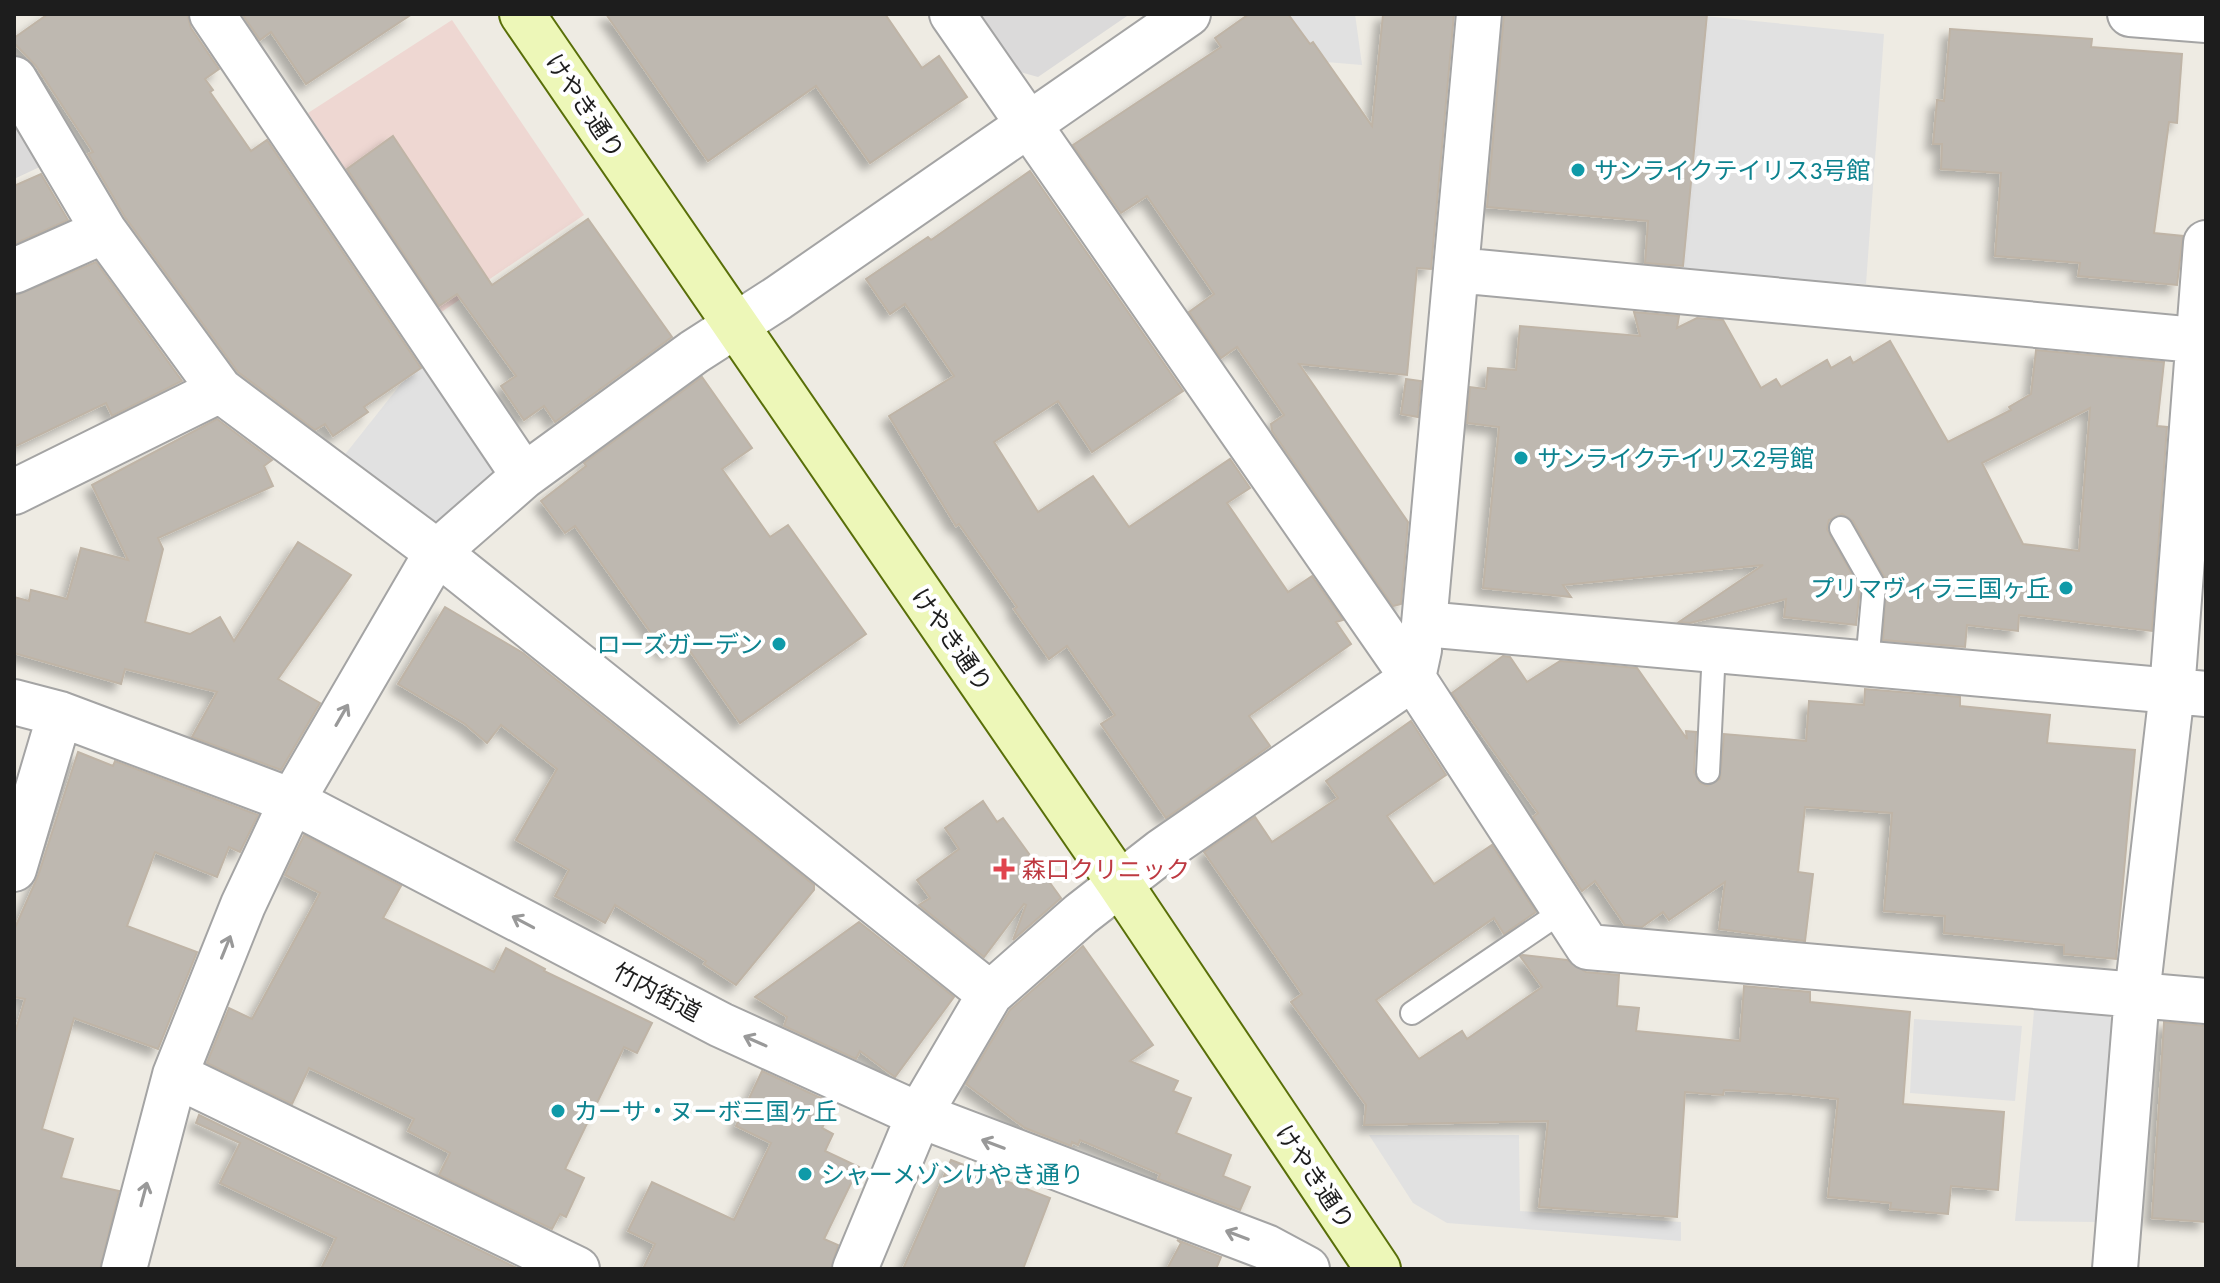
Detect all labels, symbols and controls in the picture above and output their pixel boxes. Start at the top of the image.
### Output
street label: けやき通り [537,46,633,166]
place label: サンライクテイリス3号館 [1594,153,1871,188]
marker: サンライクテイリス3号館 [1569,161,1587,179]
place label: サンライクテイリス2号館 [1537,441,1814,476]
marker: サンライクテイリス2号館 [1512,449,1530,467]
place label: プリマヴィラ三国ヶ丘 [1810,571,2050,606]
marker: プリマヴィラ三国ヶ丘 [2057,579,2075,597]
street label: けやき通り [903,581,1001,699]
place label: ローズガーデン [596,627,763,662]
marker: ローズガーデン [770,635,788,653]
one-way arrow [334,704,350,727]
place label: 森口クリニック [1022,852,1190,887]
marker: 森口クリニック [993,858,1015,880]
one-way arrow [512,914,536,930]
one-way arrow [220,935,234,960]
street label: 竹内街道 [606,954,708,1030]
one-way arrow [743,1032,767,1047]
place label: カーサ・ヌーボ三国ヶ丘 [574,1094,838,1129]
marker: カーサ・ヌーボ三国ヶ丘 [549,1102,567,1120]
street label: けやき通り [1267,1117,1363,1237]
one-way arrow [981,1136,1006,1150]
place label: シャーメゾンけやき通り [821,1157,1084,1192]
marker: シャーメゾンけやき通り [796,1165,814,1183]
one-way arrow [137,1181,152,1207]
one-way arrow [1224,1227,1249,1242]

